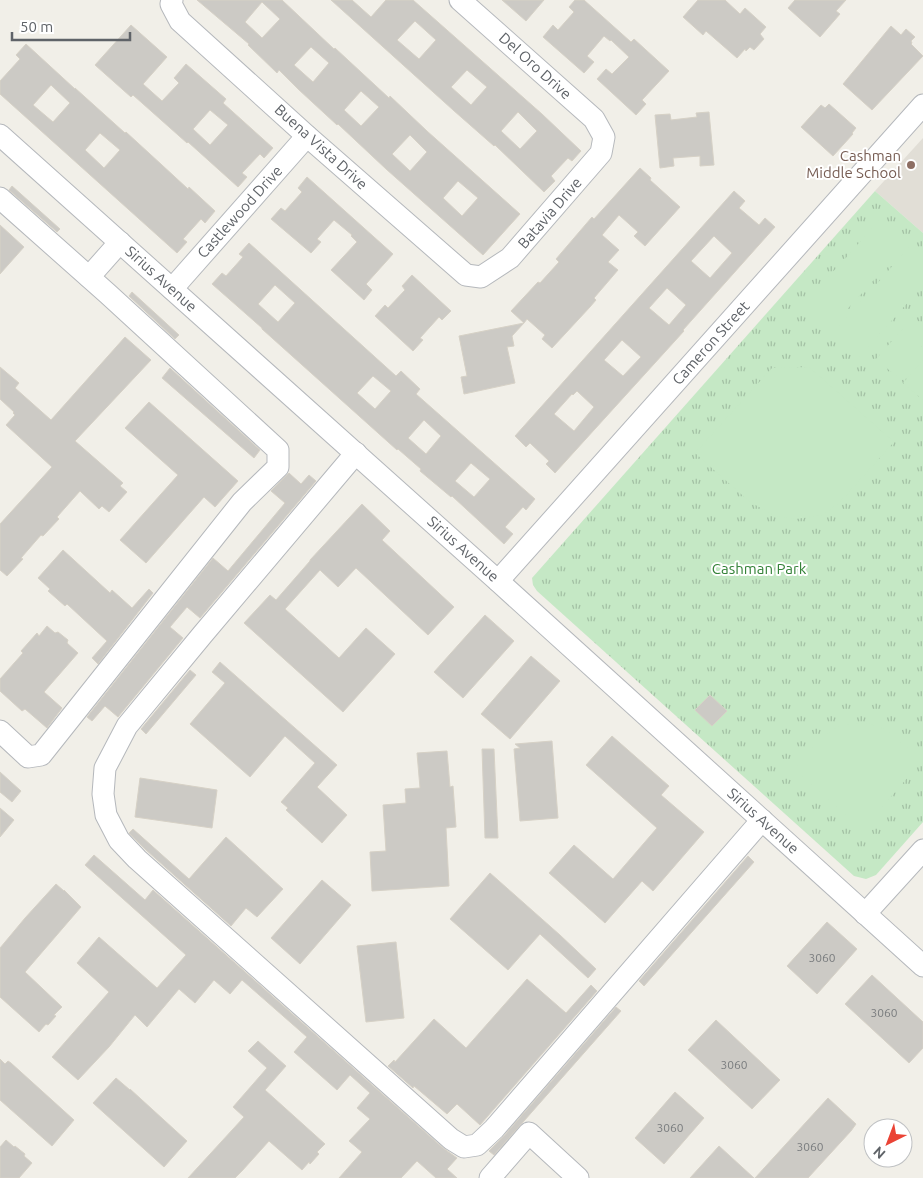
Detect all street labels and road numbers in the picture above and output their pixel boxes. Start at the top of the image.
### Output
street label: Del Oro Drive [496,29,575,102]
street label: Buena Vista Drive [272,101,371,193]
street label: Castlewood Drive [194,162,286,261]
street label: Batavia Drive [514,174,585,252]
street label: Sirius Avenue [122,242,200,315]
street label: Cameron Street [669,297,753,388]
street label: Sirius Avenue [424,512,502,585]
street label: Sirius Avenue [724,784,802,857]

